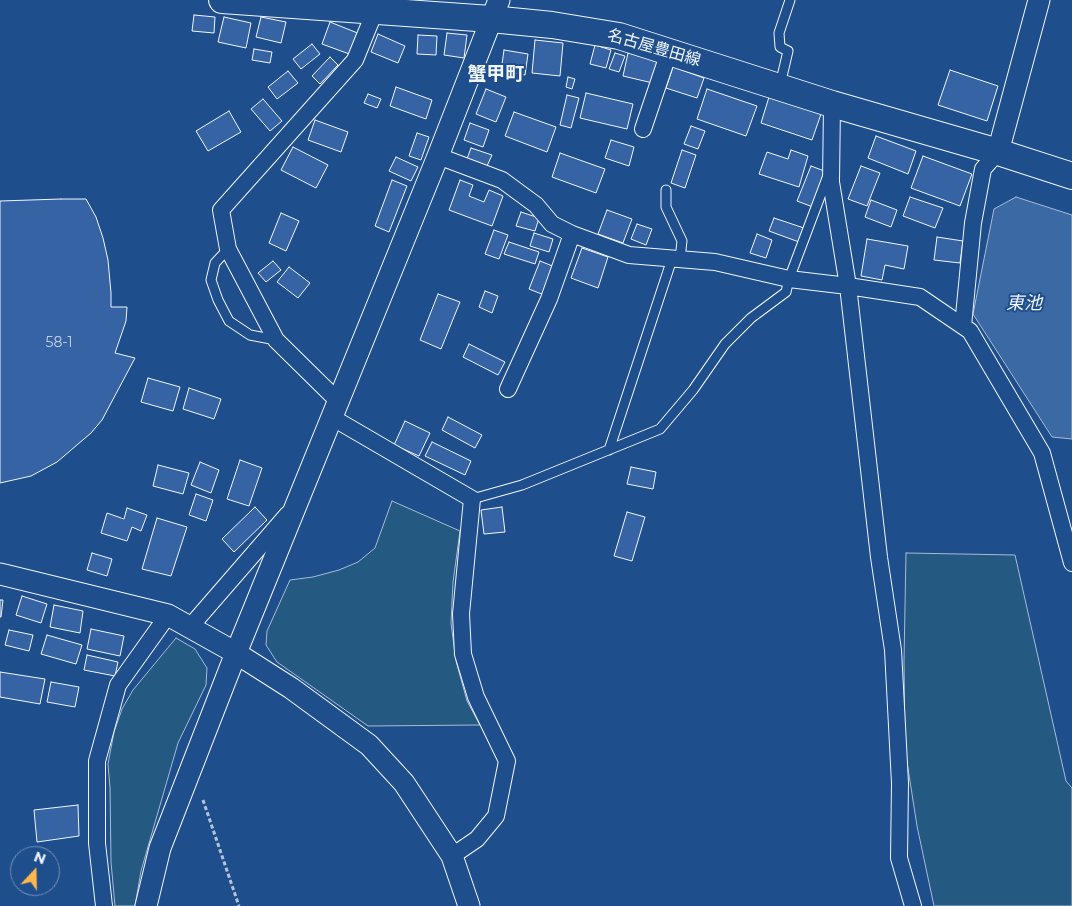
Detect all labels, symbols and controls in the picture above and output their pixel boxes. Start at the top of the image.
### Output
street label: 名古屋豊田線 [605,26,703,70]
district label: 蟹甲町 [468,63,524,85]
water label: 東池 [1006,293,1042,315]
house number: 58-1 [45,335,73,351]
north arrow [10,846,60,896]
text: N [32,848,49,868]

